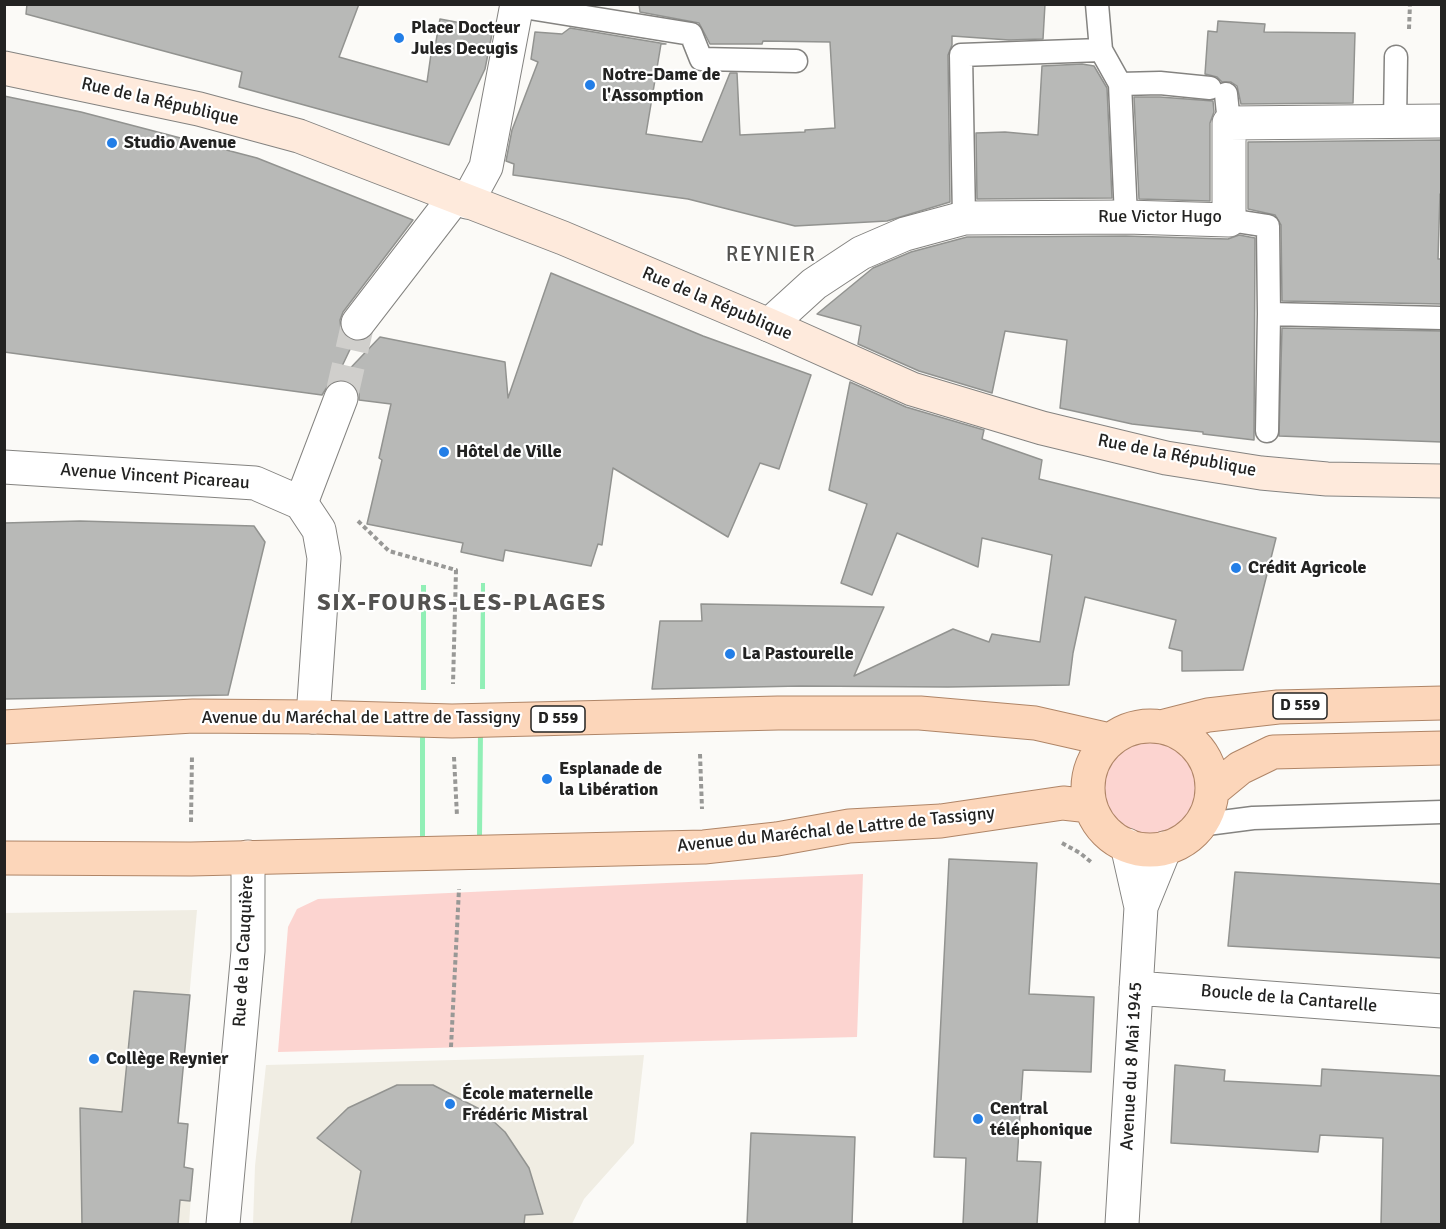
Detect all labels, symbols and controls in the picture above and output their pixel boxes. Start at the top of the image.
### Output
place label: Place Docteur Jules Decugis [411,17,520,60]
marker: Place Docteur Jules Decugis [392,31,406,45]
place label: Notre-Dame de l'Assomption [602,64,720,106]
street label: Rue de la République [79,73,241,131]
marker: Notre-Dame de l'Assomption [583,78,597,92]
place label: Studio Avenue [124,132,236,154]
marker: Studio Avenue [105,136,119,150]
street label: Rue Victor Hugo [1098,206,1222,228]
district label: REYNIER [726,242,816,268]
street label: Rue de la République [639,263,795,345]
street label: Rue de la République [1096,430,1258,482]
place label: Hôtel de Ville [456,441,562,463]
marker: Hôtel de Ville [437,445,451,459]
street label: Avenue Vincent Picareau [60,460,250,494]
place label: Crédit Agricole [1248,557,1367,579]
marker: Crédit Agricole [1229,561,1243,575]
district label: SIX-FOURS-LES-PLAGES [317,590,607,618]
place label: La Pastourelle [742,643,854,665]
marker: La Pastourelle [723,647,737,661]
road number: D 559 [1273,693,1327,719]
road number: D 559 [531,706,585,732]
street label: Avenue du Maréchal de Lattre de Tassigny [201,707,521,729]
place label: Esplanade de la Libération [559,758,662,800]
marker: Esplanade de la Libération [540,772,554,786]
street label: Avenue du Maréchal de Lattre de Tassigny [676,803,996,857]
street label: Rue de la Cauquière [229,874,259,1028]
street label: Avenue du 8 Mai 1945 [1117,981,1147,1151]
street label: Boucle de la Cantarelle [1200,981,1378,1017]
place label: Collège Reynier [106,1048,228,1070]
marker: Collège Reynier [87,1052,101,1066]
place label: École maternelle Frédéric Mistral [462,1083,593,1126]
marker: École maternelle Frédéric Mistral [443,1097,457,1111]
place label: Central téléphonique [990,1098,1092,1140]
marker: Central téléphonique [971,1112,985,1126]

